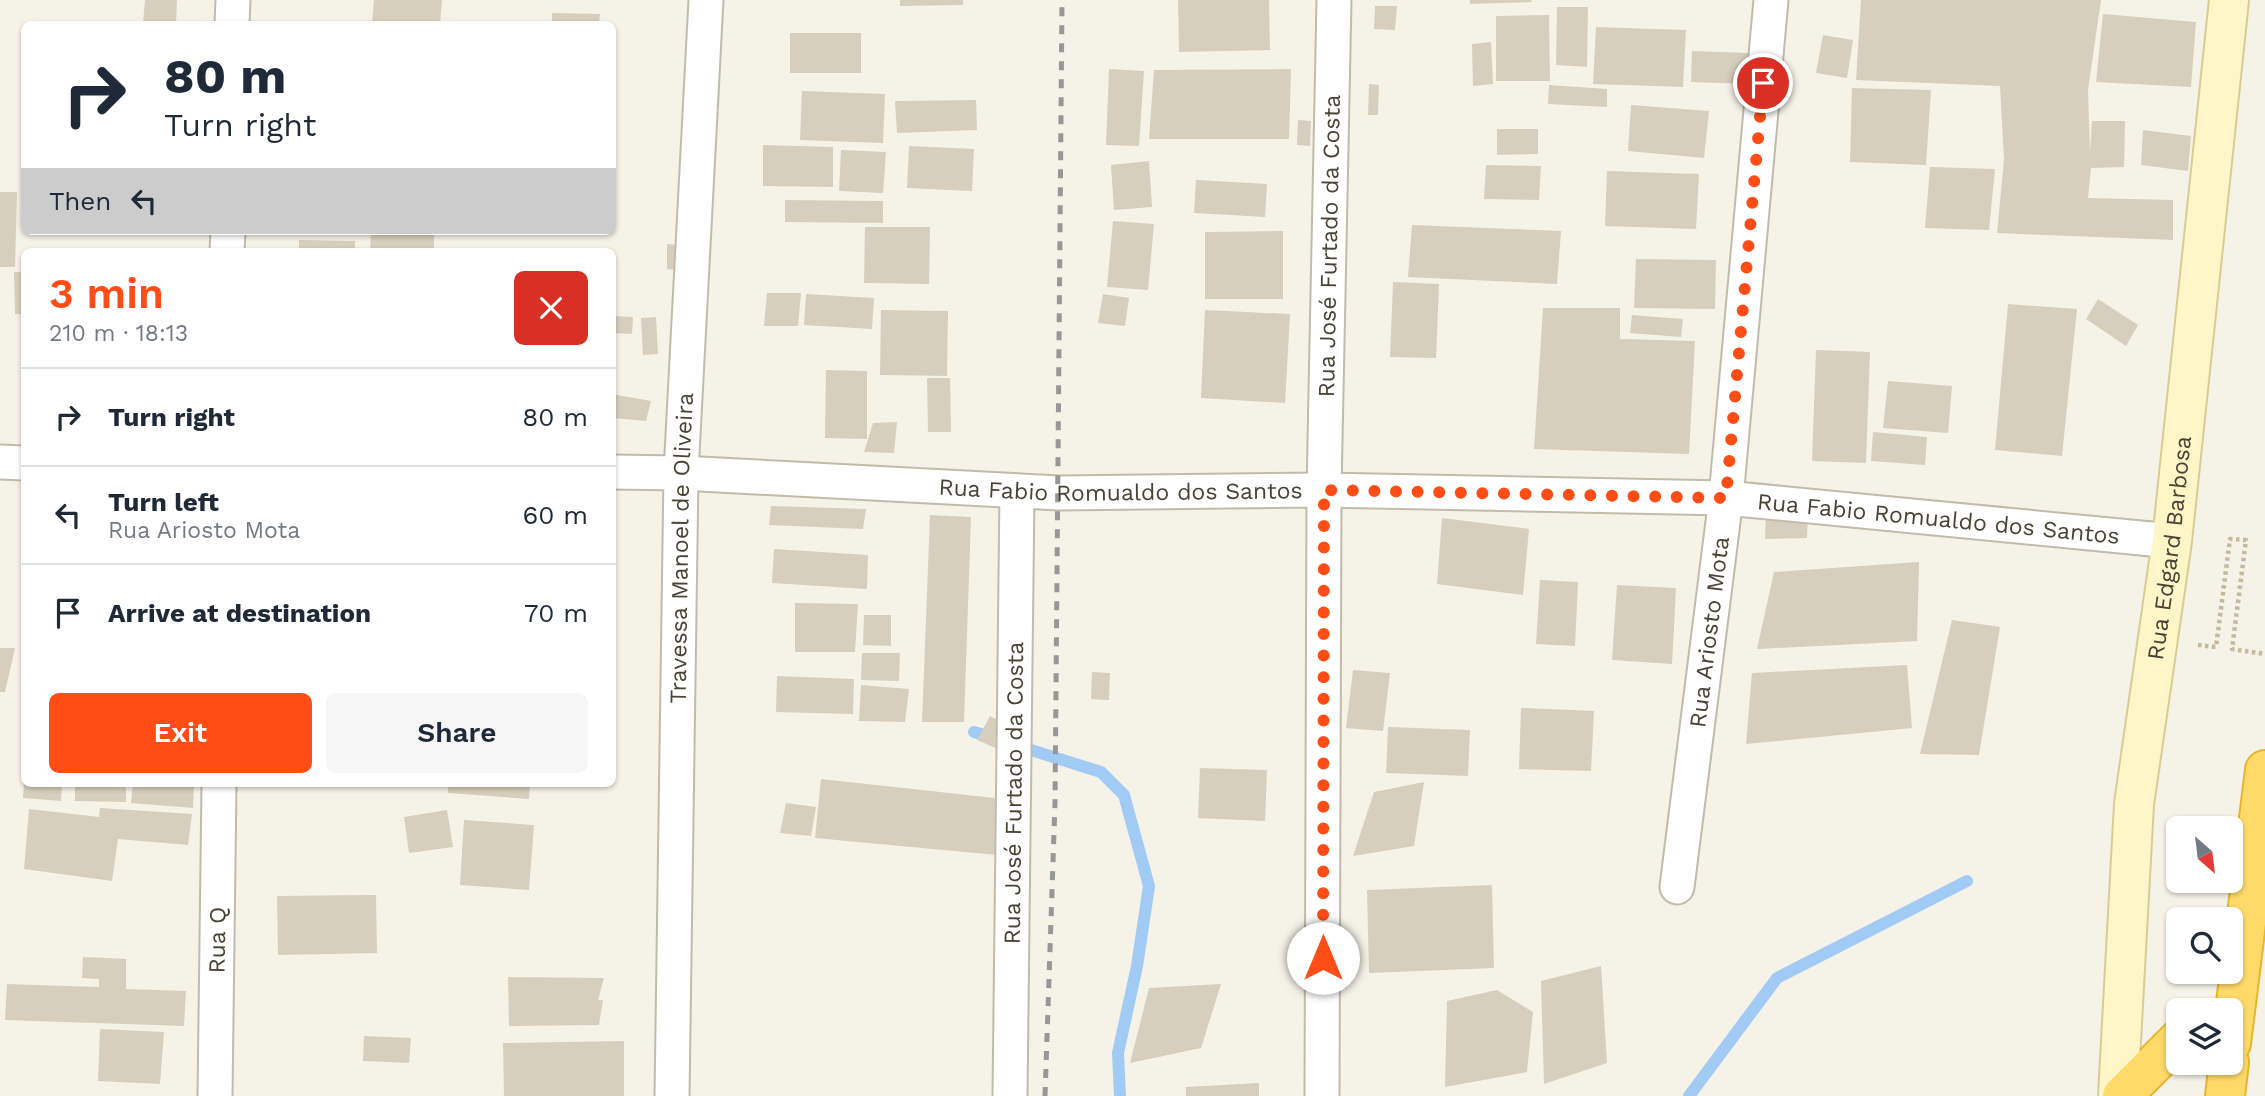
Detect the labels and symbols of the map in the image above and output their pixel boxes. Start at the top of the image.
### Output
pin [1733,53,1793,113]
street label: Rua José Furtado da Costa [1313,94,1346,398]
street label: Travessa Manoel de Oliveira [665,392,699,704]
street label: Rua Edgard Barbosa [2142,435,2197,662]
street label: Rua Fabio Romualdo dos Santos [938,474,1303,507]
street label: Rua Fabio Romualdo dos Santos [1756,488,2121,550]
street label: Rua Ariosto Mota [1684,535,1735,729]
street label: Rua José Furtado da Costa [999,641,1029,945]
north arrow [2166,816,2244,892]
street label: Rua Q [204,906,231,974]
position arrow [1286,921,1360,995]

